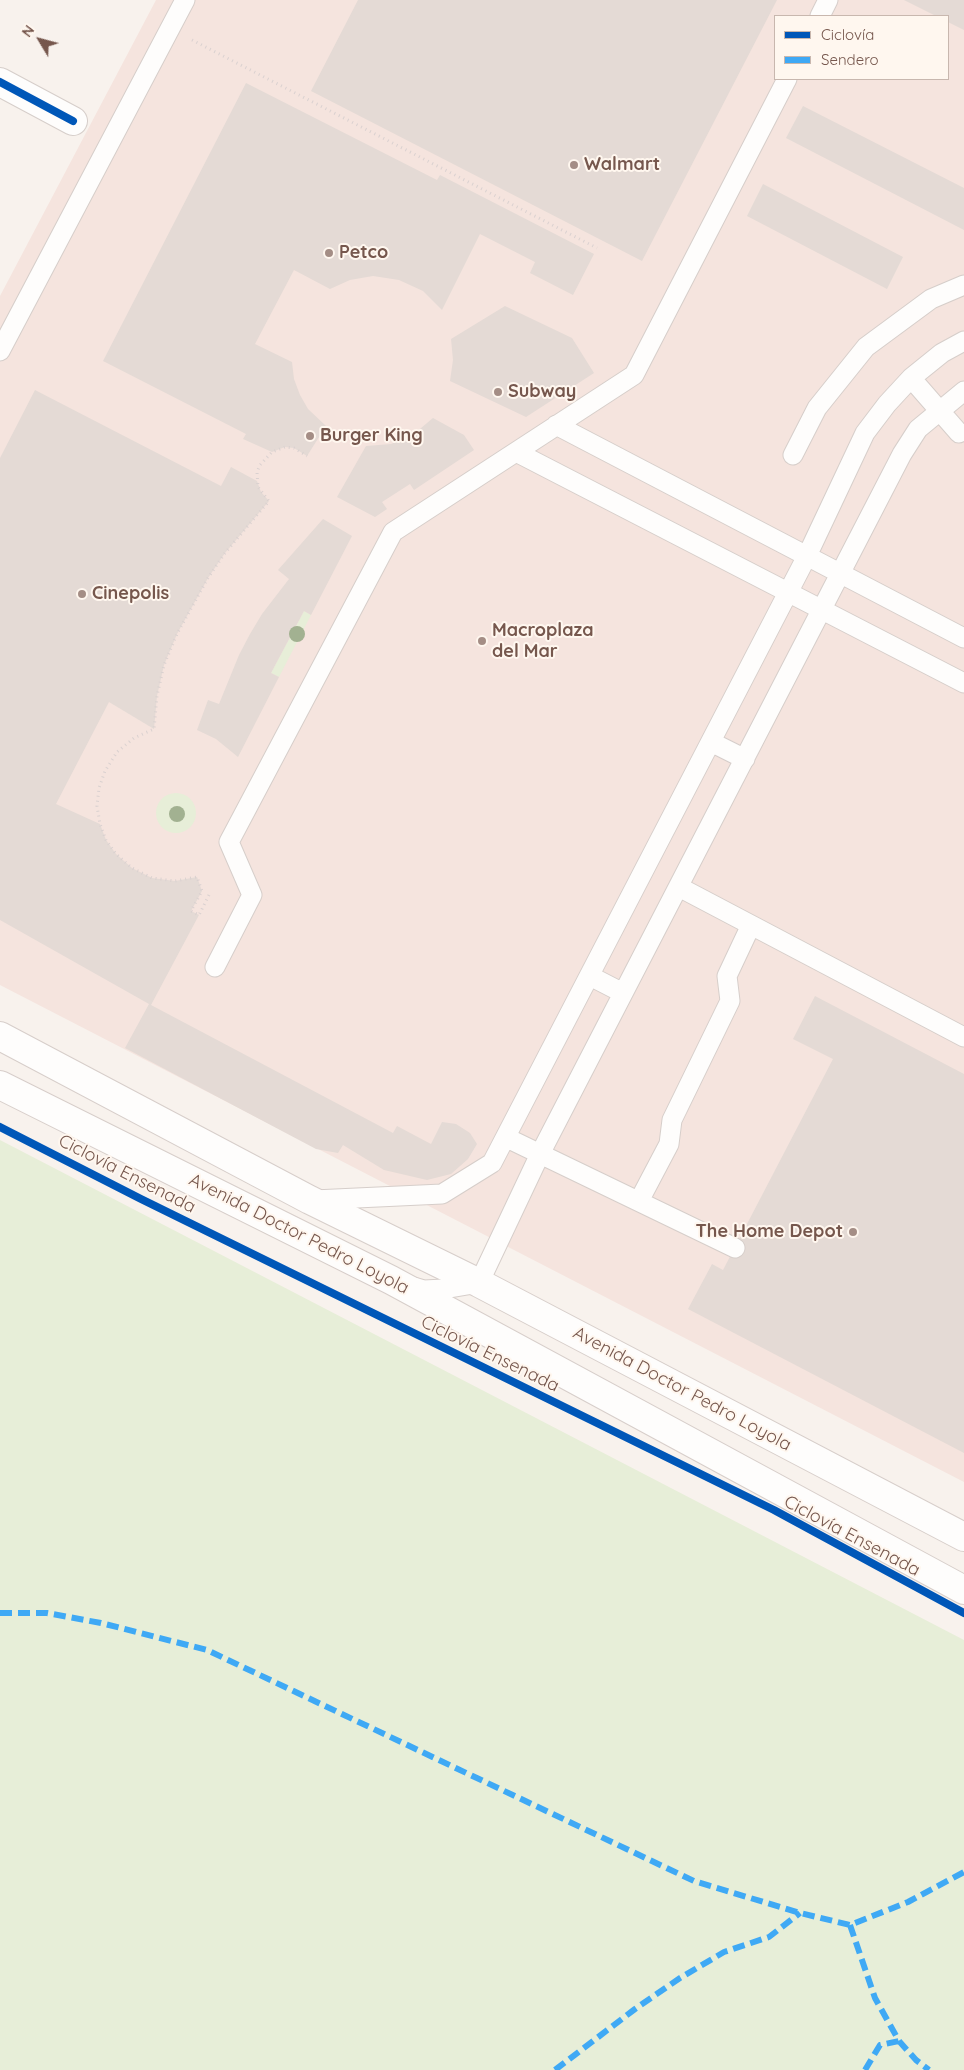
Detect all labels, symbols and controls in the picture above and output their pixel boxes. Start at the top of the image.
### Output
north arrow [15,15,65,65]
legend [774,15,949,80]
text: N [18,21,38,41]
text: Ciclovía [821,25,874,44]
text: Sendero [821,50,879,69]
place label: Walmart [584,154,660,176]
marker: Walmart [568,159,580,171]
place label: Petco [339,242,388,264]
marker: Petco [323,247,335,259]
place label: Subway [508,381,576,403]
marker: Subway [492,386,504,398]
place label: Burger King [320,425,423,447]
marker: Burger King [304,430,316,442]
place label: Cinepolis [92,583,169,605]
marker: Cinepolis [76,588,88,600]
place label: Macroplaza del Mar [492,620,594,662]
marker: Macroplaza del Mar [476,635,488,647]
street label: Ciclovía Ensenada [55,1130,199,1218]
street label: Avenida Doctor Pedro Loyola [185,1169,413,1299]
place label: The Home Depot [696,1221,843,1243]
marker: The Home Depot [847,1226,859,1238]
street label: Ciclovía Ensenada [417,1311,563,1397]
street label: Avenida Doctor Pedro Loyola [569,1322,795,1456]
street label: Ciclovía Ensenada [780,1491,924,1581]

